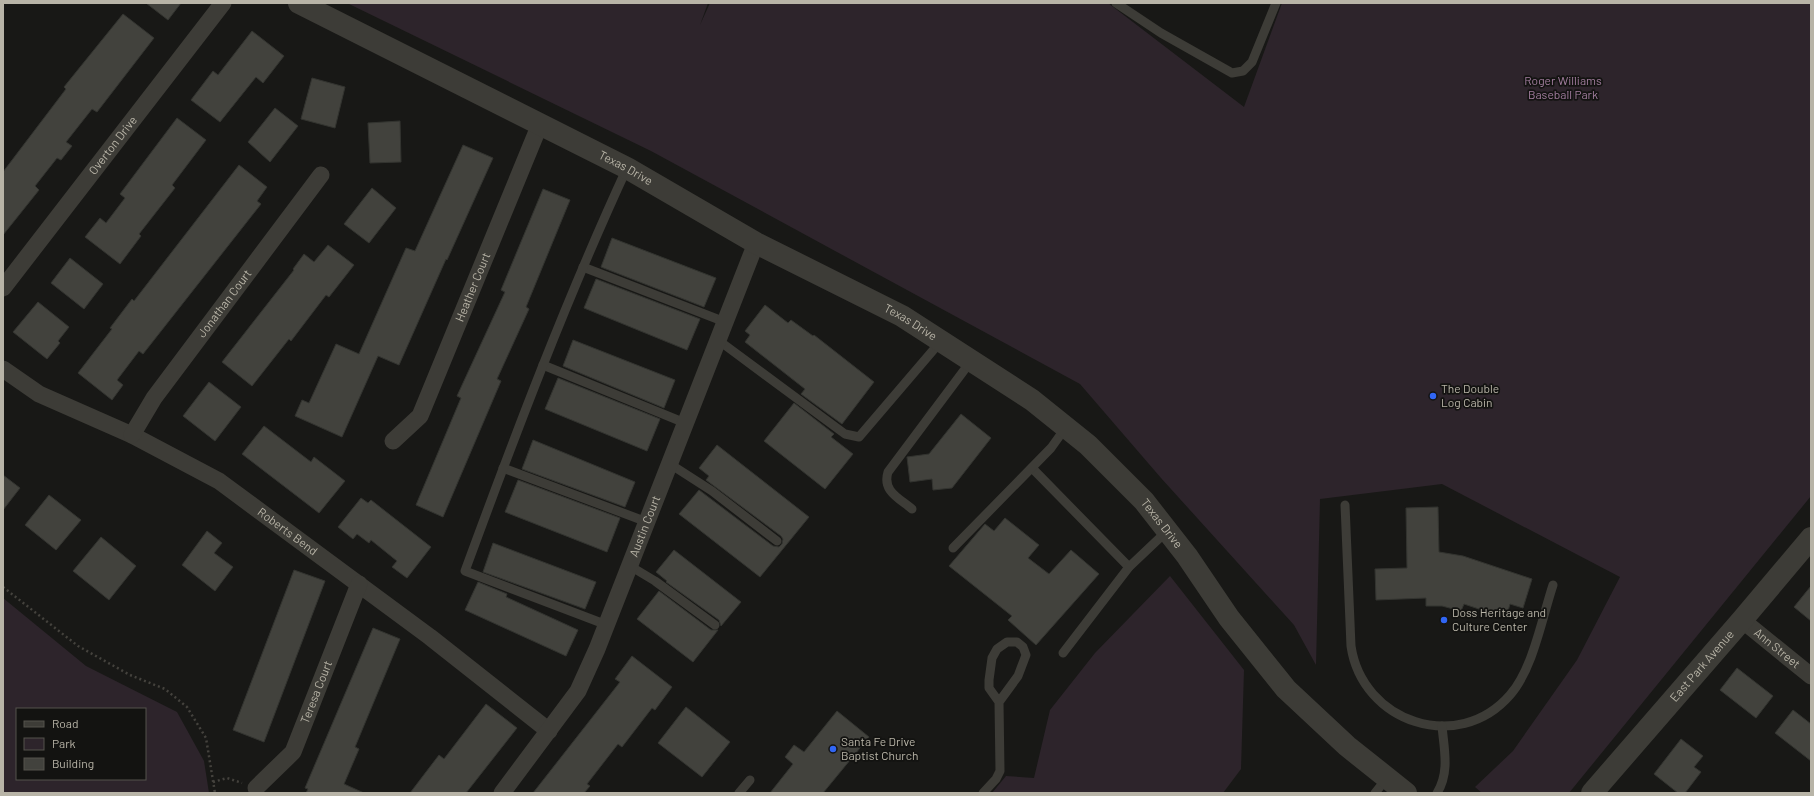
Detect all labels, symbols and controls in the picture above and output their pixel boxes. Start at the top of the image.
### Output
park label: Roger Williams Baseball Park [1524,73,1602,101]
street label: Overton Drive [85,113,139,177]
street label: Texas Drive [597,147,656,187]
street label: Heather Court [452,250,492,323]
street label: Jonathan Court [194,266,254,340]
street label: Texas Drive [882,300,940,343]
place label: The Double Log Cabin [1441,381,1499,409]
marker: The Double Log Cabin [1428,391,1438,401]
street label: Austin Court [626,493,662,559]
street label: Texas Drive [1139,495,1186,550]
street label: Roberts Bend [255,504,321,557]
place label: Doss Heritage and Culture Center [1452,605,1546,633]
marker: Doss Heritage and Culture Center [1439,615,1449,625]
street label: Ann Street [1752,625,1804,670]
street label: East Park Avenue [1666,627,1736,704]
street label: Teresa Court [297,658,334,725]
legend [16,708,146,780]
text: Road [52,716,79,730]
place label: Santa Fe Drive Baptist Church [841,734,918,762]
text: Park [52,736,76,750]
marker: Santa Fe Drive Baptist Church [828,744,838,754]
text: Building [52,756,94,770]

